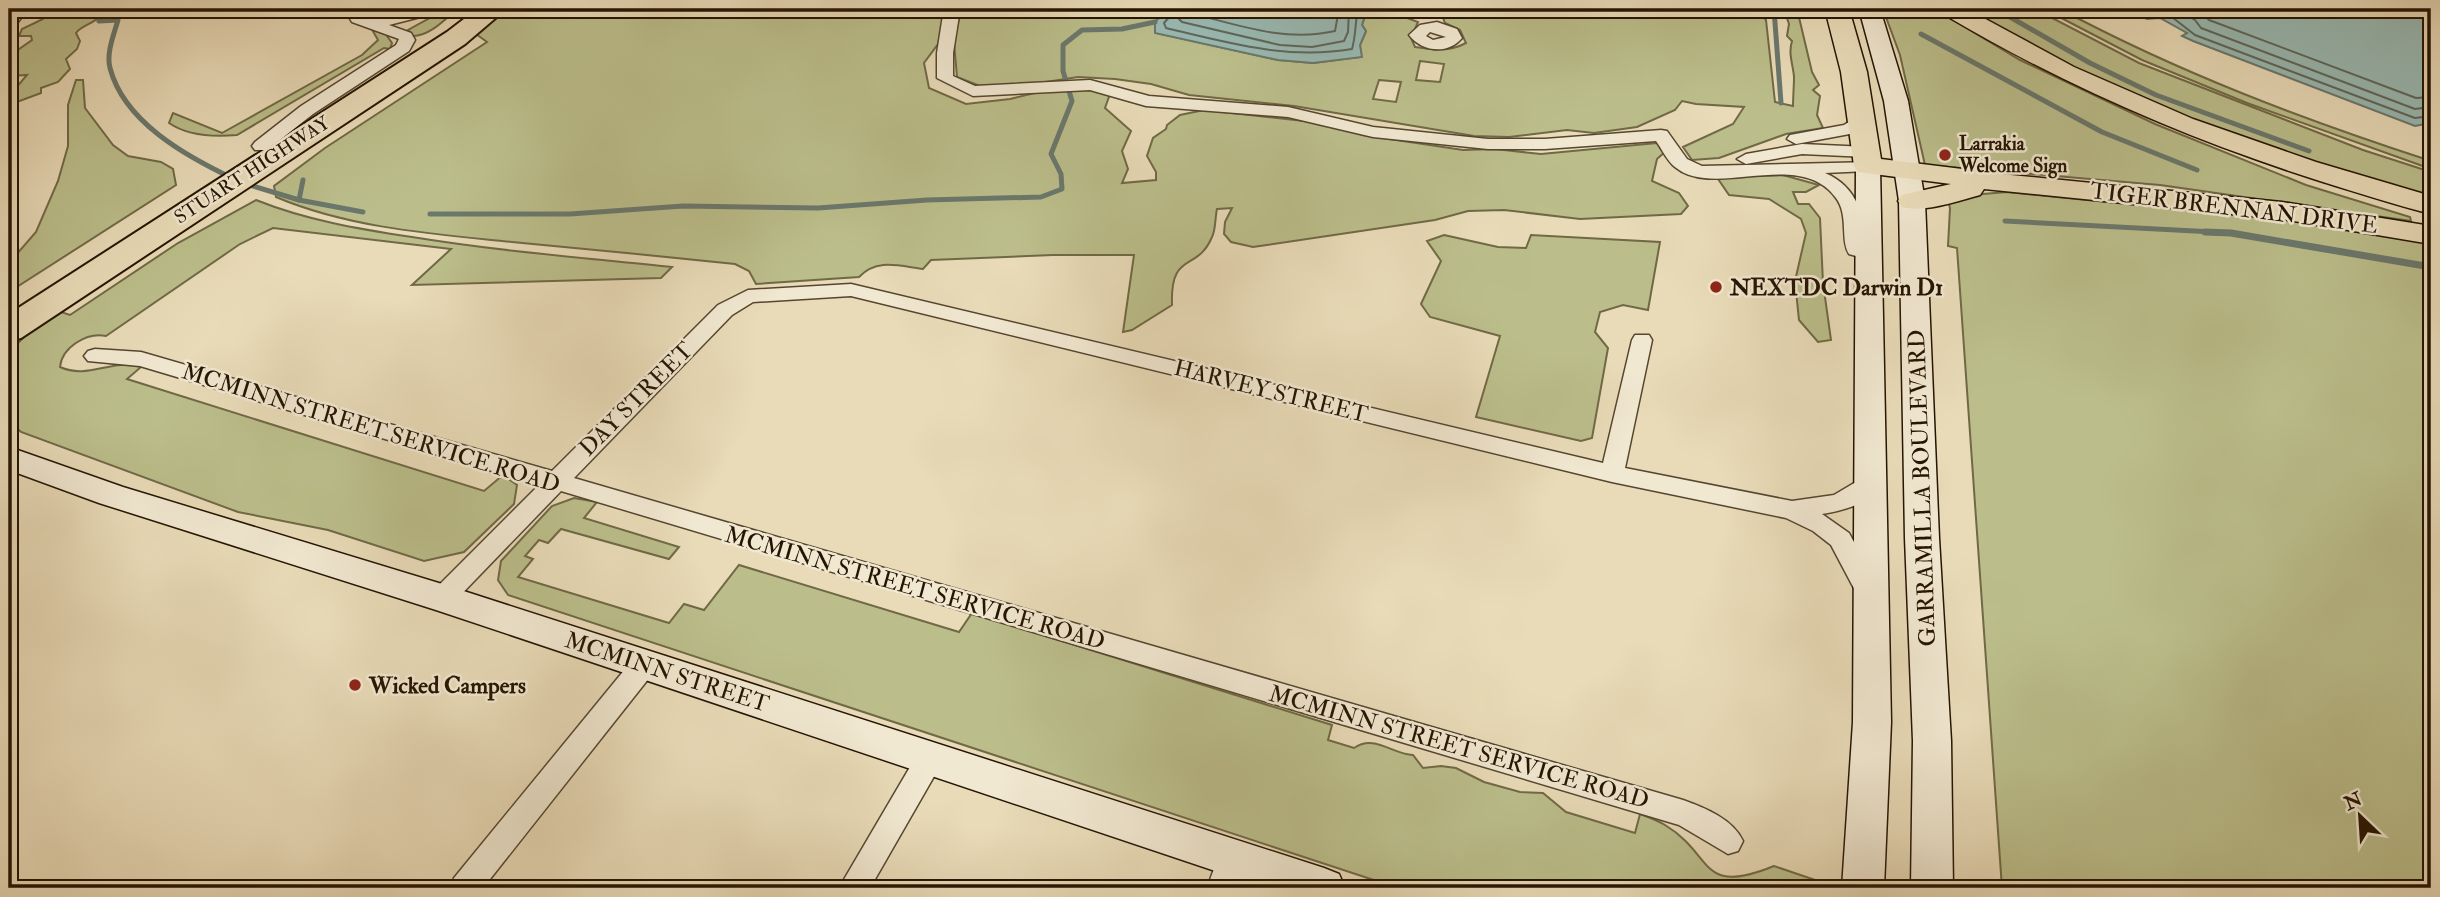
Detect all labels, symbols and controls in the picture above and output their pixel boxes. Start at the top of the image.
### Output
street label: STUART HIGHWAY [170,110,335,229]
place label: Larrakia Welcome Sign [1958,132,2068,179]
marker: Larrakia Welcome Sign [1937,147,1953,163]
street label: TIGER BRENNAN DRIVE [2089,176,2379,240]
place label: NEXTDC Darwin D1 [1729,273,1943,302]
marker: NEXTDC Darwin D1 [1708,279,1724,295]
street label: GARRAMILLA BOULEVARD [1902,329,1942,647]
street label: DAY STREET [573,336,699,462]
street label: HARVEY STREET [1171,353,1371,429]
street label: MCMINN STREET SERVICE ROAD [178,357,564,499]
street label: MCMINN STREET SERVICE ROAD [722,520,1108,656]
street label: MCMINN STREET [561,625,773,719]
place label: Wicked Campers [368,671,526,701]
marker: Wicked Campers [347,677,363,693]
street label: MCMINN STREET SERVICE ROAD [1266,679,1652,815]
north arrow [2324,782,2394,852]
text: N [2340,787,2367,816]

